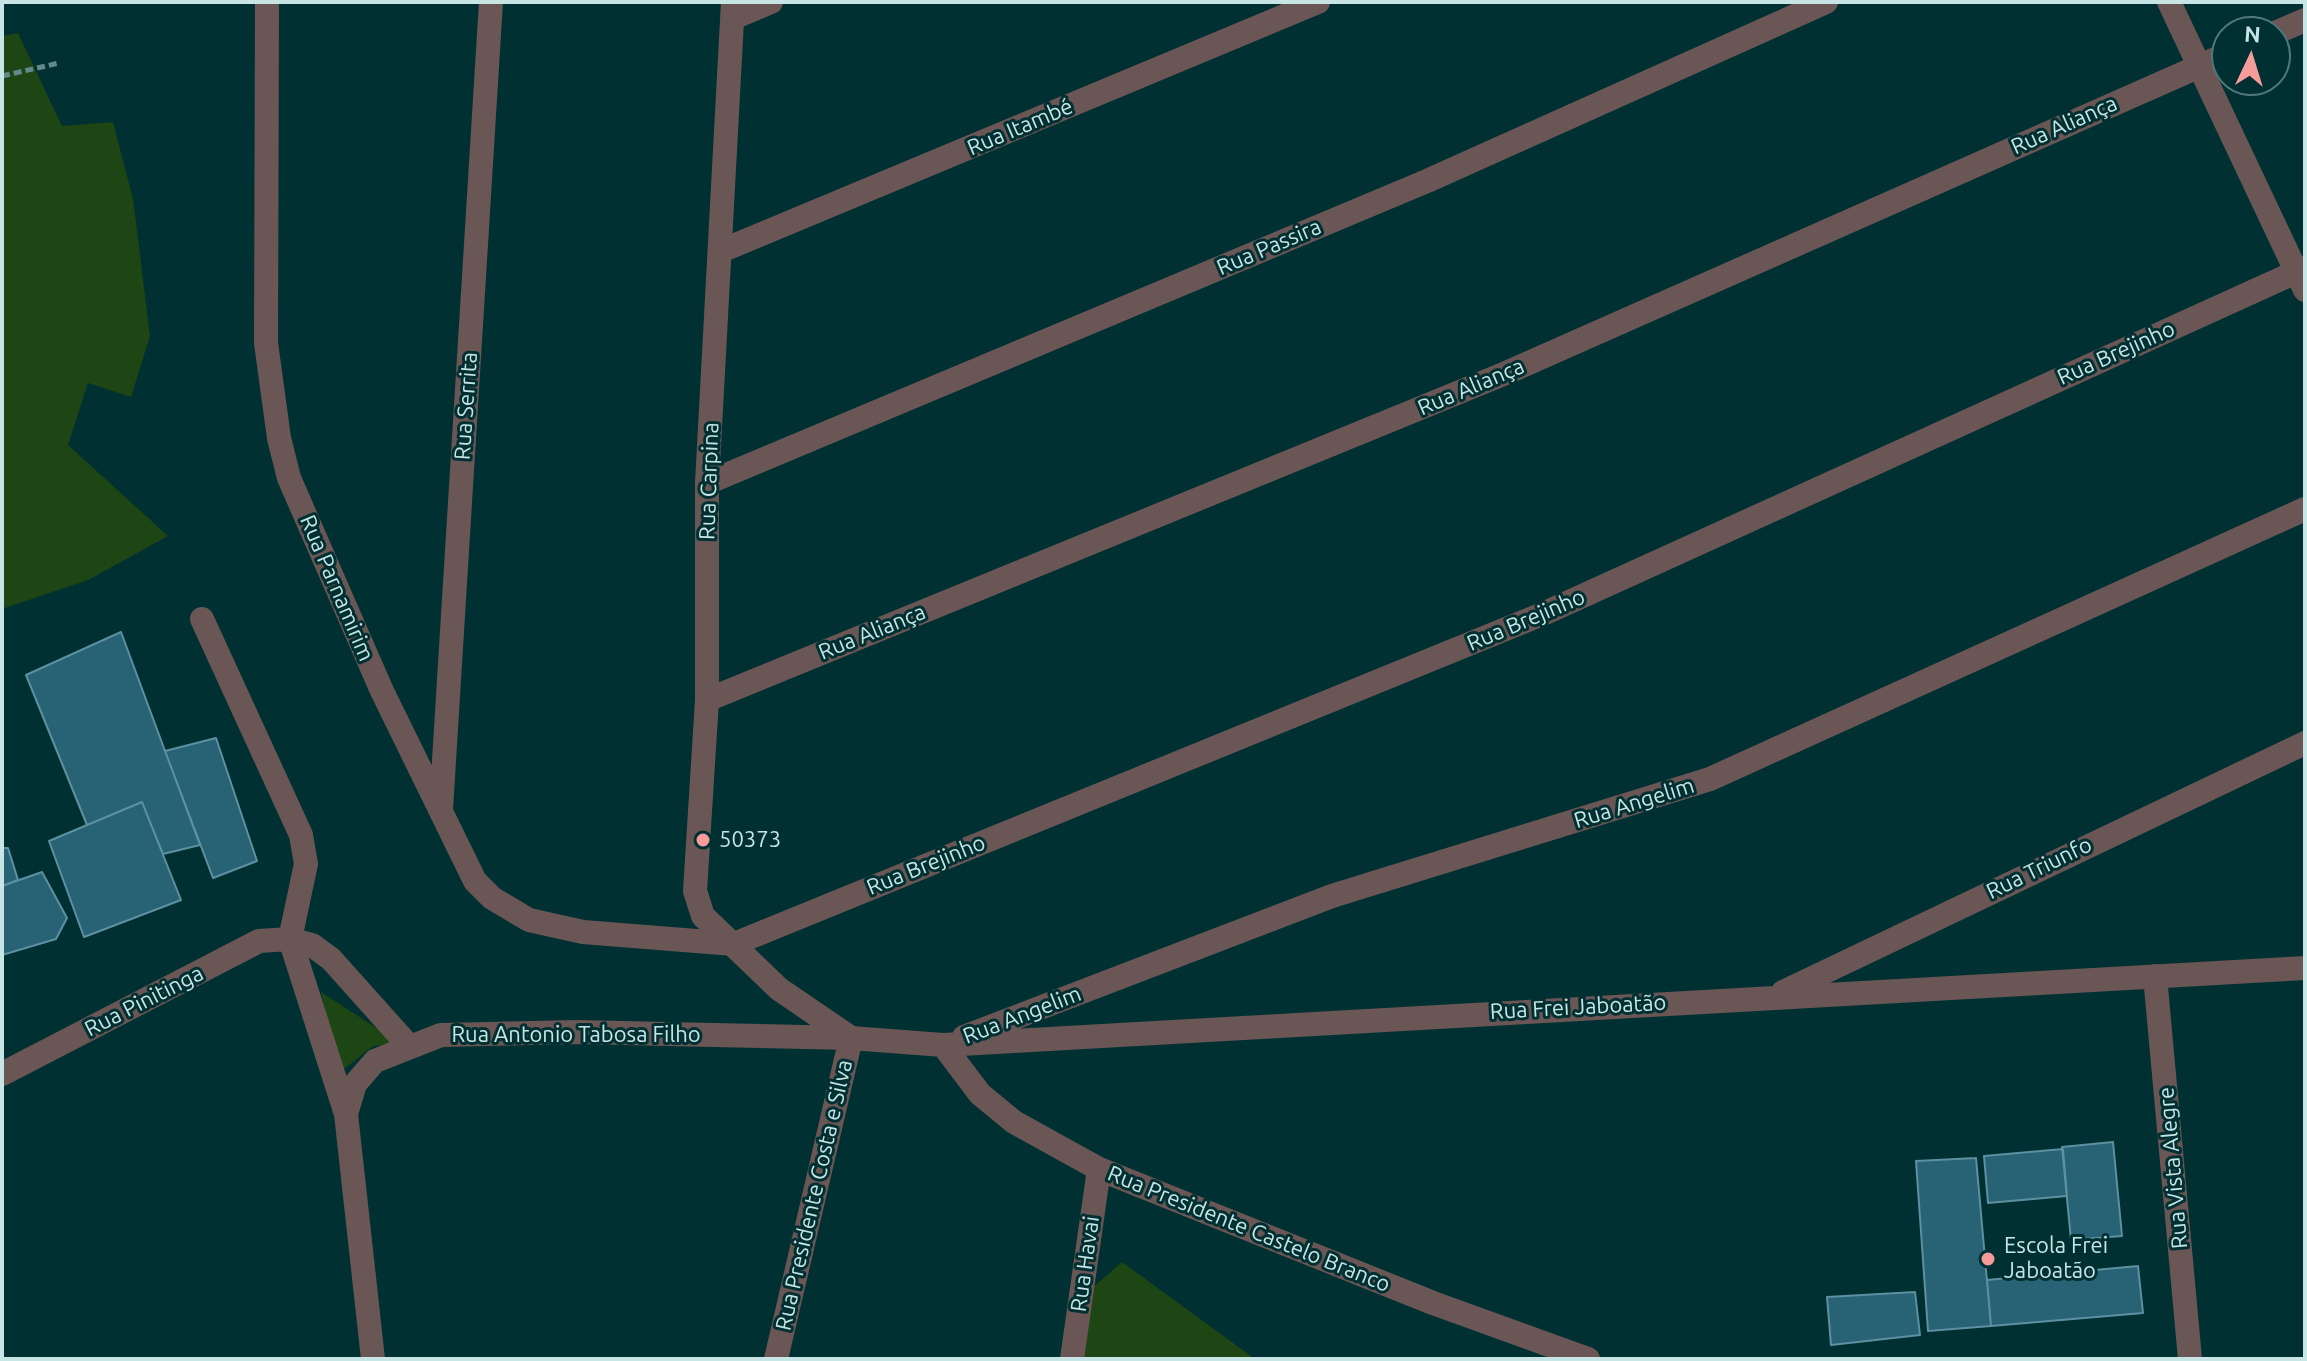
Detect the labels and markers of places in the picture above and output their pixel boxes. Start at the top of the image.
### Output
place label: 50373 [719,827,781,853]
marker: 50373 [694,831,712,849]
place label: Escola Frei Jaboatão [2004,1233,2108,1284]
marker: Escola Frei Jaboatão [1979,1250,1997,1268]

